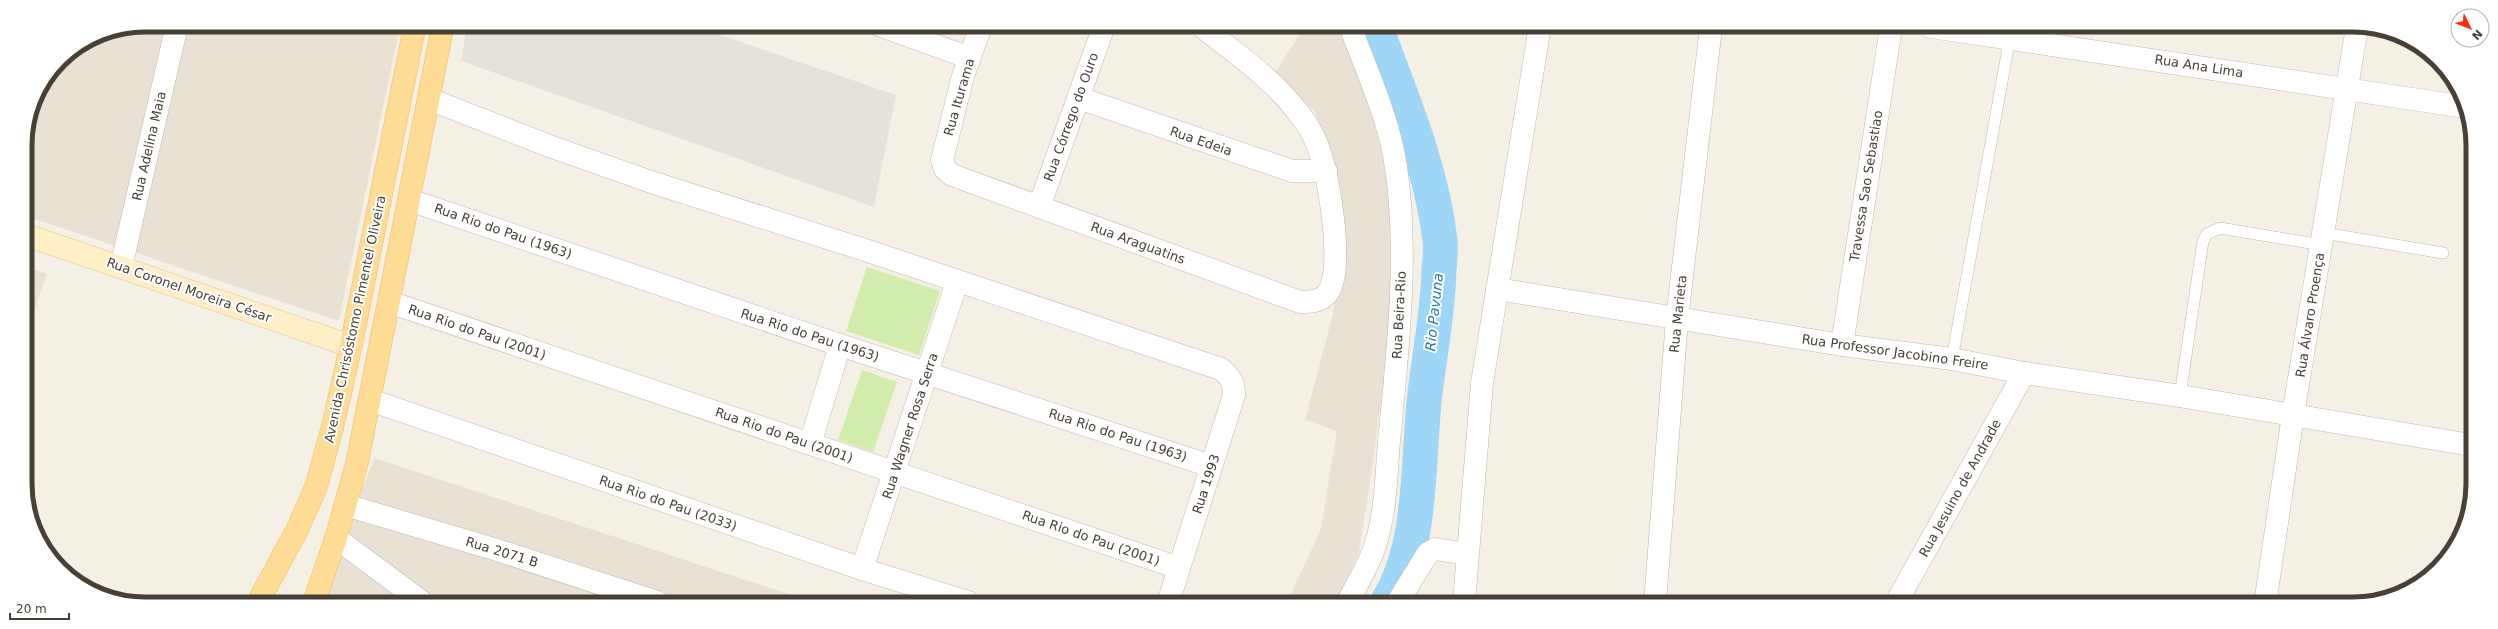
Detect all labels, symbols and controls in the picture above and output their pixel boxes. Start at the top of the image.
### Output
north arrow [2450,8,2490,48]
text: N [2469,27,2485,42]
street label: Rua Córrego do Ouro [1041,50,1101,184]
street label: Rua Ana Lima [2154,52,2244,80]
street label: Rua Iturama [941,57,977,137]
street label: Rua Adelina Maia [129,90,169,202]
street label: Travessa Sao Sebastiao [1846,109,1885,264]
street label: Rua Edeia [1168,123,1234,159]
street label: Avenida Chrisóstomo Pimentel Oliveira [321,194,389,444]
street label: Rua Rio do Pau (1963) [432,200,574,262]
street label: Rua Araguatins [1089,219,1187,267]
street label: Rua Álvaro Proença [2293,252,2327,378]
street label: Rua Coronel Moreira César [105,255,274,326]
street label: Rua Beira-Rio [1389,271,1409,359]
water label: Rio Pavuna [1422,272,1446,352]
street label: Rua Marieta [1666,274,1690,354]
street label: Rua Rio do Pau (2001) [406,301,548,363]
street label: Rua Rio do Pau (1963) [739,306,881,364]
street label: Rua Professor Jacobino Freire [1801,331,1989,373]
street label: Rua Wagner Rosa Serra [879,351,941,501]
street label: Rua Rio do Pau (2001) [713,404,855,466]
street label: Rua Rio do Pau (1963) [1047,406,1189,464]
street label: Rua Jesuino de Andrade [1916,417,2004,559]
street label: Rua 1993 [1189,452,1223,516]
street label: Rua Rio do Pau (2033) [597,472,739,534]
street label: Rua Rio do Pau (2001) [1020,507,1162,569]
street label: Rua 2071 B [464,534,540,570]
scale bar [10,595,69,621]
text: 20 m [16,602,47,616]

